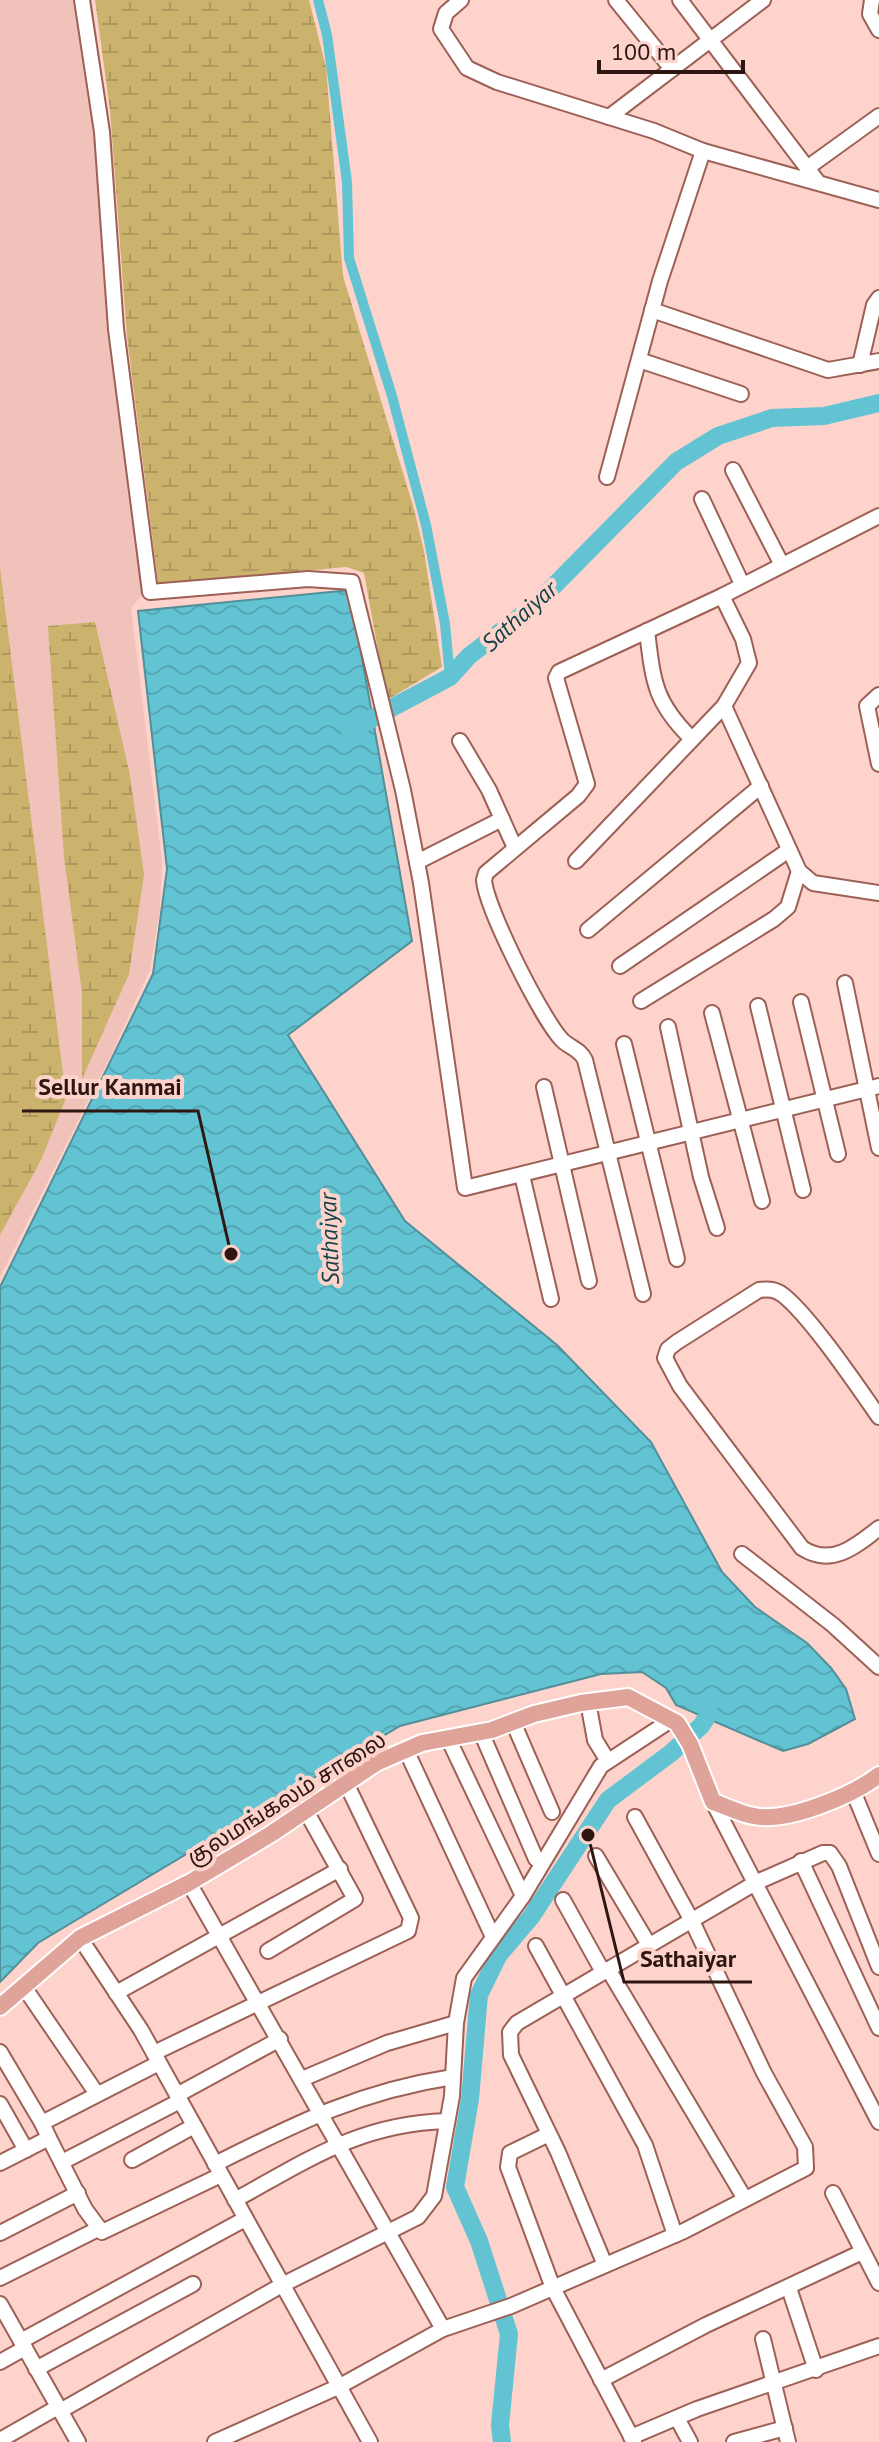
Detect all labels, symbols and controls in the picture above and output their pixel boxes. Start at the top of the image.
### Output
scale bar [599,24,743,74]
text: 100 m [611,36,676,67]
water label: Sathaiyar [475,572,565,658]
callout: Sellur Kanmai [22,1063,198,1111]
text: Sellur Kanmai [38,1071,182,1102]
water label: Sathaiyar [312,1191,346,1285]
street label: குலமங்கலம் சாலை [181,1725,391,1872]
callout: Sathaiyar [624,1934,752,1982]
text: Sathaiyar [640,1943,737,1974]

